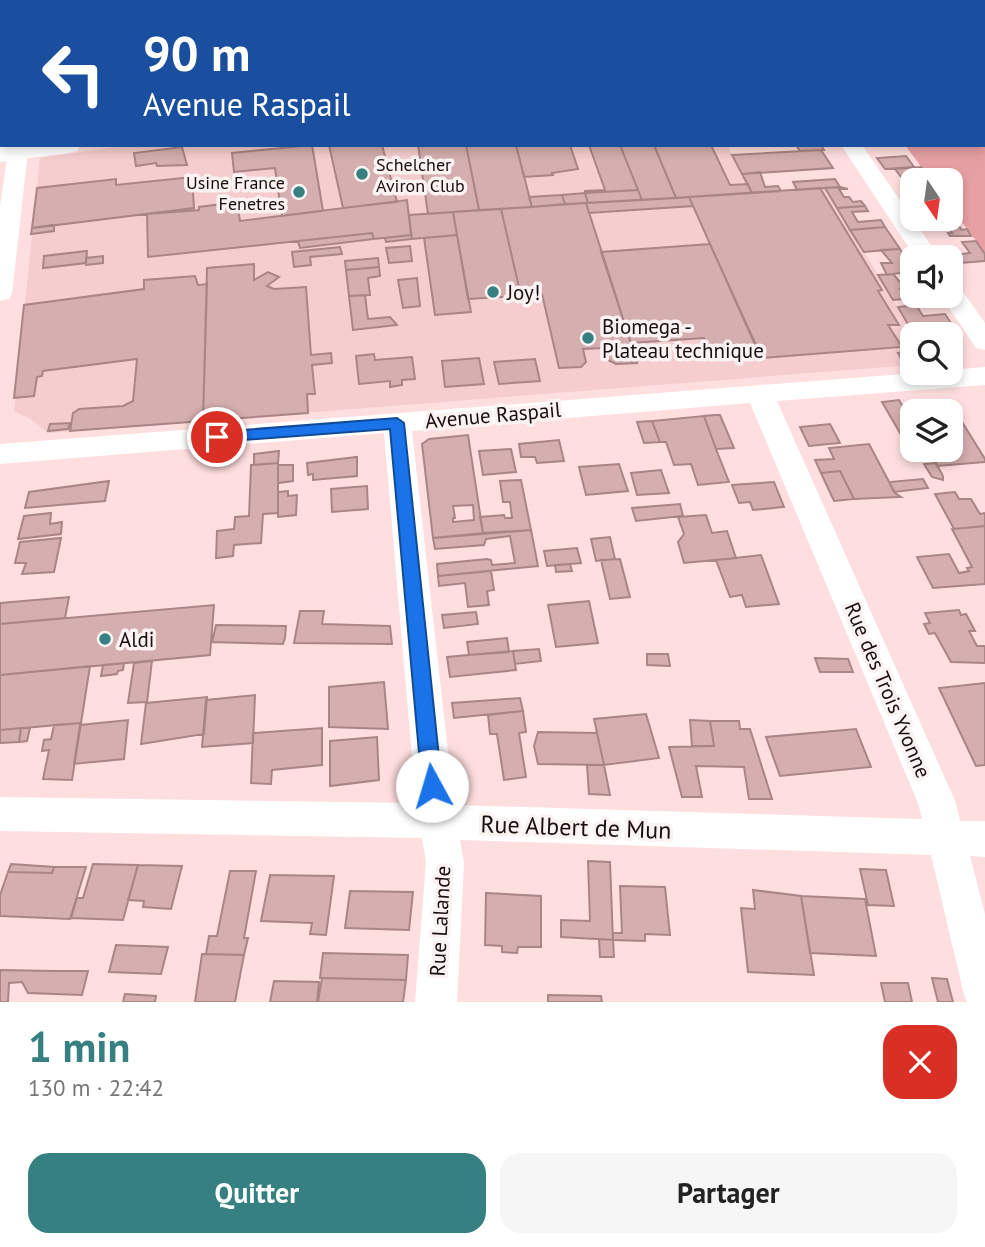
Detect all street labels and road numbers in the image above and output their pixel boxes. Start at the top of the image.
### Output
street label: Avenue Raspail [424,396,562,434]
street label: Rue des Trois Yvonne [839,598,937,782]
street label: Rue Albert de Mun [480,808,672,846]
street label: Rue Lalande [424,865,456,977]

